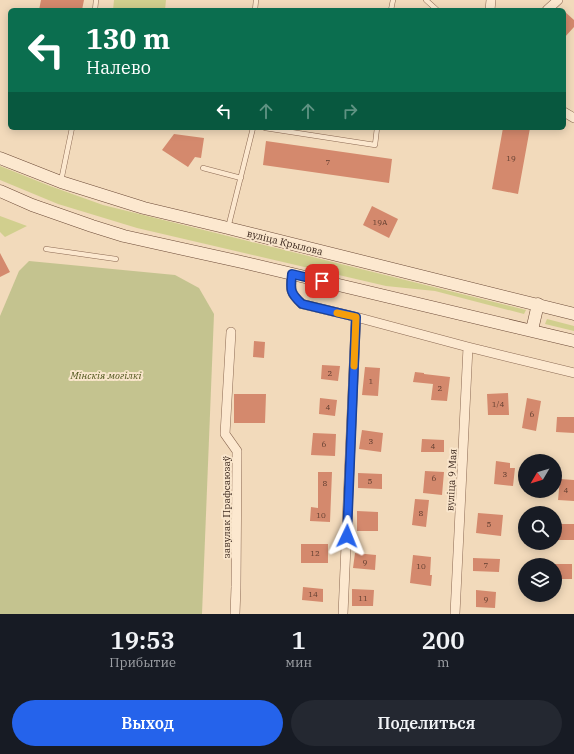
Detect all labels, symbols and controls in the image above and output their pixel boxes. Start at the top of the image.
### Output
text: 130 m [86,20,170,57]
icon: left [20,24,72,76]
text: Налево [86,56,151,79]
icon: left [213,100,235,122]
icon: ahead [255,100,277,122]
icon: ahead [297,100,319,122]
icon: right [339,100,361,122]
house number: 19 [506,153,516,163]
house number: 7 [326,157,331,167]
house number: 19А [372,217,388,227]
street label: вуліца Крылова [246,227,325,258]
pin [305,264,339,298]
icon: arrive [311,270,333,292]
house number: 2 [328,368,333,378]
park label: Мінскія могілкі [70,369,141,382]
house number: 1 [369,376,374,386]
house number: 2 [438,383,443,393]
house number: 1/4 [492,399,504,409]
house number: 4 [326,402,331,412]
house number: 6 [530,409,535,419]
house number: 3 [369,436,374,446]
house number: 6 [322,439,327,449]
house number: 4 [431,441,436,451]
street label: вуліца 9 Мая [443,448,460,511]
north arrow [518,454,562,498]
map controls [518,454,562,602]
street label: завулак Прафсаюзаў [220,455,233,558]
house number: 3 [503,469,508,479]
house number: 6 [432,473,437,483]
house number: 5 [368,476,373,486]
house number: 8 [323,478,328,488]
house number: 4 [564,485,569,495]
button: search [518,506,562,550]
house number: 8 [419,508,424,518]
house number: 10 [316,510,326,520]
position arrow [326,515,368,557]
house number: 5 [487,519,492,529]
house number: 12 [310,548,320,558]
house number: 9 [363,557,368,567]
button: layers [518,558,562,602]
house number: 7 [484,560,489,570]
house number: 10 [416,561,426,571]
house number: 14 [308,589,318,599]
house number: 11 [358,593,368,603]
house number: 9 [484,594,489,604]
text: 19:53 [110,624,175,656]
text: 1 [292,624,306,656]
text: 200 [421,624,465,656]
text: Прибытие [109,654,176,671]
text: мин [285,654,312,671]
text: m [437,654,449,671]
button: Выход [12,700,283,746]
button: Поделиться [291,700,562,746]

